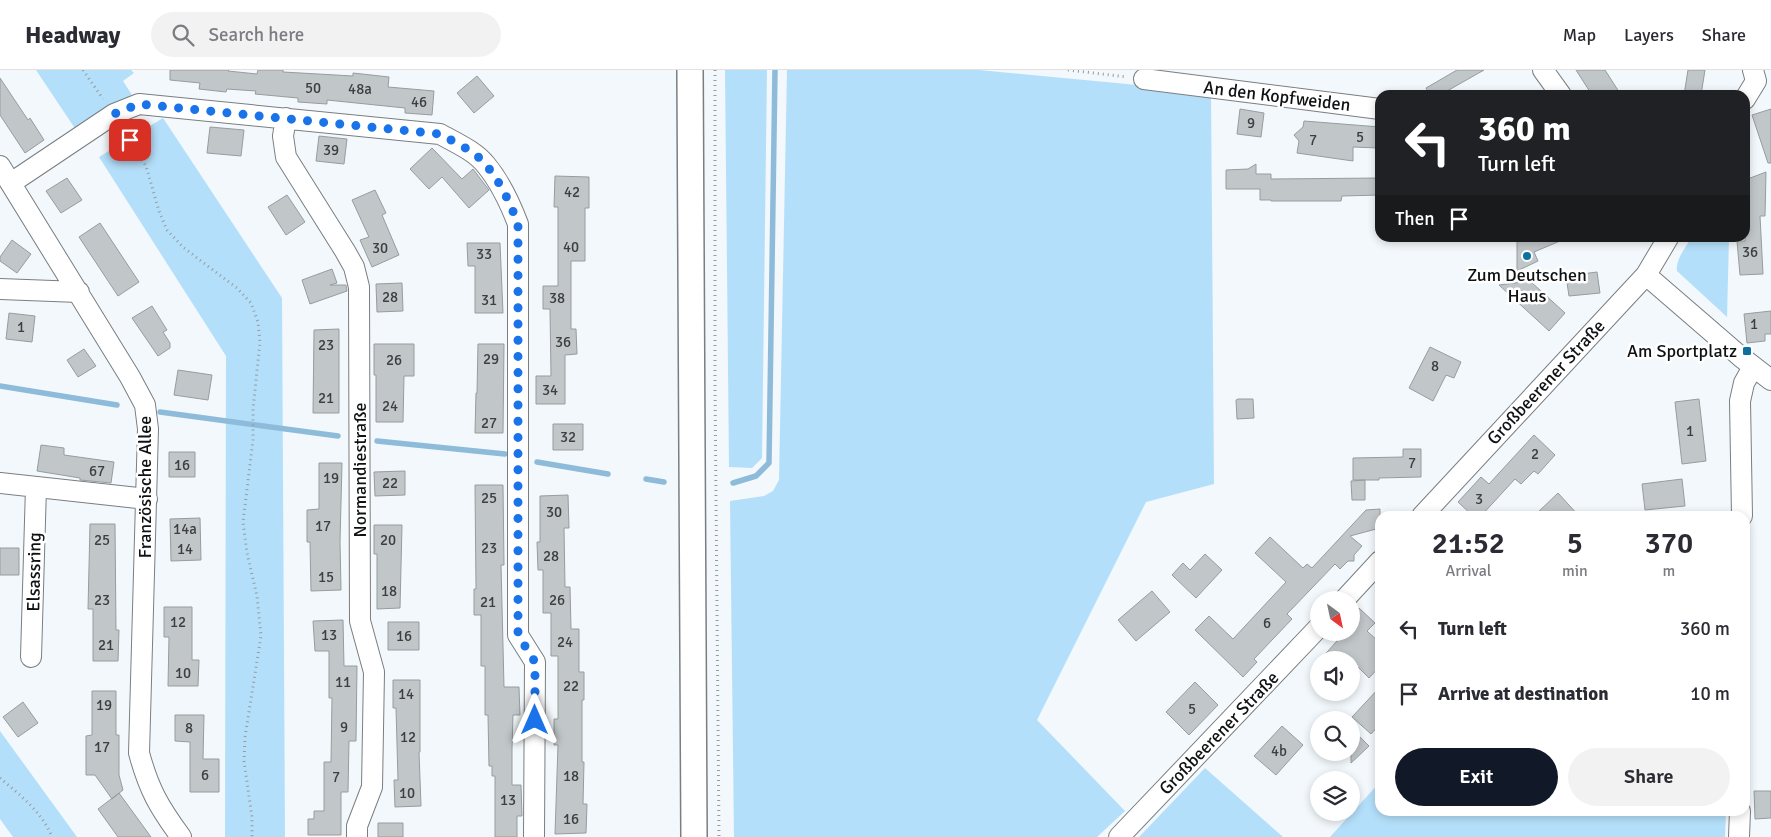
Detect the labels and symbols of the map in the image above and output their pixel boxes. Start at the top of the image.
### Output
street label: An den Kopfweiden [1202,76,1352,116]
house number: 50 [305,79,321,97]
house number: 48a [348,80,372,98]
house number: 46 [411,93,427,111]
house number: 9 [1247,114,1255,132]
pin [109,119,151,161]
house number: 5 [1356,128,1364,146]
house number: 7 [1309,131,1317,149]
house number: 39 [323,141,339,159]
house number: 42 [564,183,580,201]
house number: 40 [563,238,579,256]
house number: 30 [372,239,388,257]
house number: 36 [1742,243,1758,261]
house number: 33 [476,245,492,263]
marker: Zum Deutschen Haus [1521,250,1533,262]
place label: Zum Deutschen Haus [1467,264,1587,307]
house number: 28 [382,288,398,306]
house number: 38 [549,289,565,307]
house number: 31 [481,291,497,309]
street label: Großbeerener Straße [1482,315,1610,449]
house number: 1 [1750,315,1758,333]
house number: 1 [17,318,25,336]
house number: 36 [555,333,571,351]
house number: 23 [318,336,334,354]
place label: Am Sportplatz [1627,340,1737,362]
marker: Am Sportplatz [1741,345,1753,357]
house number: 29 [483,350,499,368]
house number: 26 [386,351,402,369]
house number: 8 [1431,357,1439,375]
house number: 34 [542,381,558,399]
house number: 21 [318,389,334,407]
house number: 24 [382,397,398,415]
street label: Normandiestraße [349,403,371,537]
house number: 27 [481,414,497,432]
street label: Französische Allee [134,416,156,558]
house number: 1 [1686,422,1694,440]
house number: 32 [560,428,576,446]
house number: 2 [1531,445,1539,463]
house number: 7 [1408,454,1416,472]
house number: 16 [174,456,190,474]
house number: 67 [89,462,105,480]
house number: 19 [323,469,339,487]
house number: 22 [382,474,398,492]
house number: 25 [481,489,497,507]
house number: 3 [1475,490,1483,508]
house number: 30 [546,503,562,521]
house number: 17 [315,517,331,535]
house number: 14a [173,520,197,538]
house number: 25 [94,531,110,549]
house number: 20 [380,531,396,549]
street label: Elsassring [22,532,46,612]
house number: 23 [481,539,497,557]
house number: 14 [177,540,193,558]
house number: 28 [543,547,559,565]
house number: 15 [318,568,334,586]
house number: 18 [381,582,397,600]
house number: 23 [94,591,110,609]
house number: 26 [549,591,565,609]
north arrow [1310,591,1360,641]
house number: 21 [480,593,496,611]
house number: 12 [170,613,186,631]
house number: 6 [1263,614,1271,632]
house number: 13 [321,626,337,644]
house number: 16 [396,627,412,645]
house number: 24 [557,633,573,651]
house number: 21 [98,636,114,654]
house number: 10 [175,664,191,682]
street label: Großbeerener Straße [1155,667,1283,799]
house number: 11 [335,673,351,691]
house number: 22 [563,677,579,695]
house number: 14 [398,685,414,703]
position arrow [508,693,560,745]
house number: 19 [96,696,112,714]
house number: 5 [1188,700,1196,718]
house number: 9 [340,718,348,736]
house number: 8 [185,719,193,737]
house number: 12 [400,728,416,746]
house number: 17 [94,738,110,756]
house number: 4b [1271,742,1287,760]
house number: 6 [201,766,209,784]
house number: 18 [563,767,579,785]
house number: 7 [332,768,340,786]
house number: 10 [399,784,415,802]
house number: 13 [500,791,516,809]
house number: 16 [563,810,579,828]

